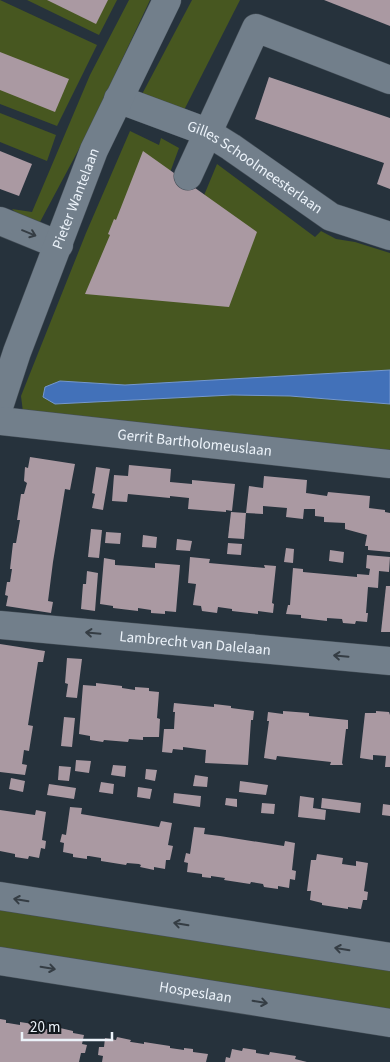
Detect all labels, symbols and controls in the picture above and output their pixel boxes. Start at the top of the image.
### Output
street label: Gilles Schoolmeesterlaan [184,115,327,219]
street label: Pieter Wantelaan [47,145,104,252]
one-way arrow [21,229,36,238]
street label: Gerrit Bartholomeuslaan [116,424,273,461]
street label: Lambrecht van Dalelaan [119,626,272,660]
one-way arrow [85,628,101,638]
one-way arrow [334,652,350,661]
one-way arrow [13,894,29,904]
one-way arrow [174,919,190,929]
one-way arrow [334,944,350,954]
one-way arrow [40,964,56,974]
street label: Hospeslaan [158,976,233,1008]
one-way arrow [252,998,268,1008]
scale bar [22,1010,112,1042]
text: 20 m [30,1017,60,1038]

